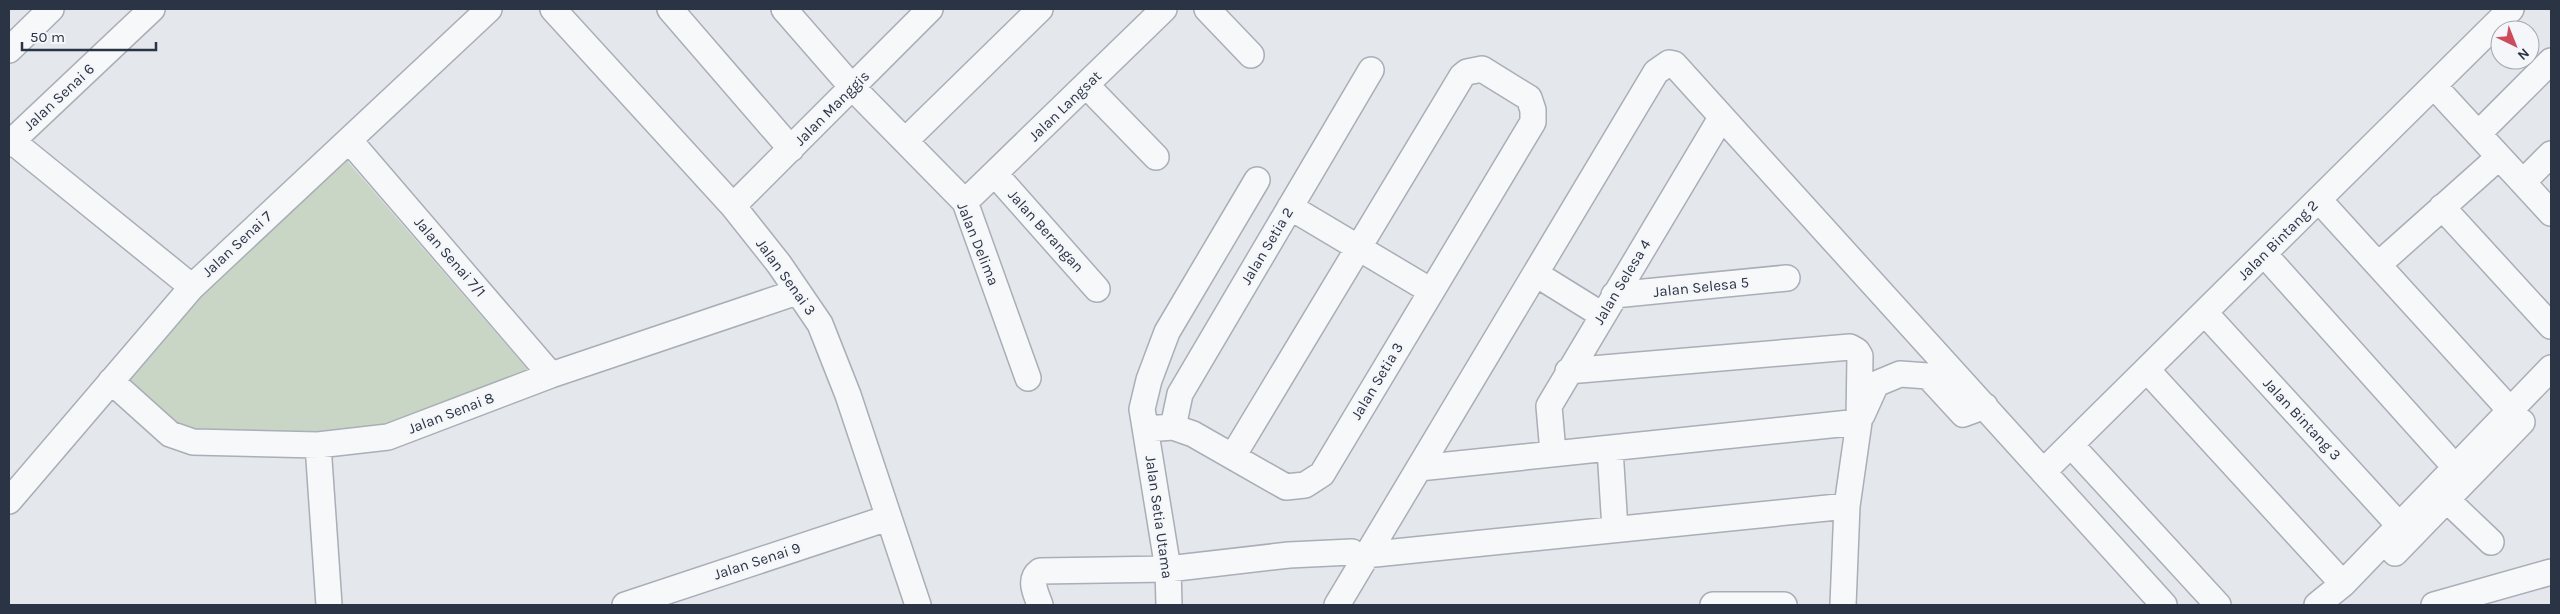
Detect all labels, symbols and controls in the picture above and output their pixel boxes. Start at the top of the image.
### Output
scale bar [22,20,156,52]
north arrow [2490,20,2540,70]
text: 50 m [30,28,65,46]
text: N [2514,44,2533,64]
street label: Jalan Senai 6 [20,60,98,134]
street label: Jalan Manggis [791,67,873,149]
street label: Jalan Langsat [1025,67,1105,145]
street label: Jalan Berangan [1004,186,1088,276]
street label: Jalan Bintang 2 [2234,196,2322,284]
street label: Jalan Delima [953,200,1003,288]
street label: Jalan Setia 2 [1237,204,1297,288]
street label: Jalan Senai 7 [198,207,276,281]
street label: Jalan Senai 7/1 [410,213,490,301]
street label: Jalan Senai 3 [752,235,820,319]
street label: Jalan Selesa 4 [1590,236,1655,328]
street label: Jalan Selesa 5 [1652,273,1750,301]
street label: Jalan Setia 3 [1347,339,1407,423]
street label: Jalan Bintang 3 [2259,374,2345,464]
street label: Jalan Senai 8 [405,388,497,438]
street label: Jalan Setia Utama [1141,454,1177,580]
street label: Jalan Senai 9 [711,539,803,583]

